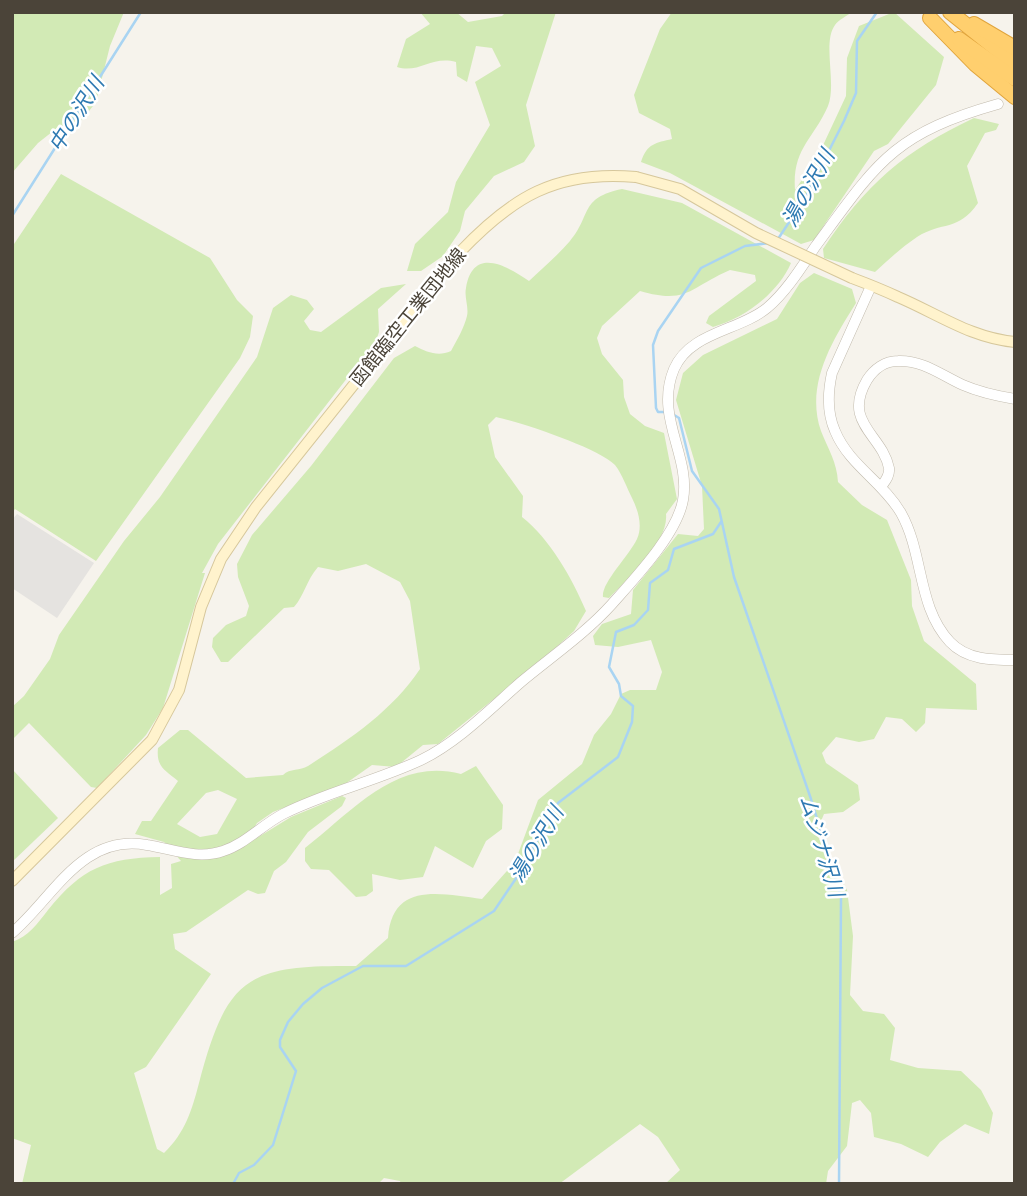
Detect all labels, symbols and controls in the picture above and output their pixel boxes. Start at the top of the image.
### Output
water label: 中の沢川 [43,70,110,156]
water label: 湯の沢川 [777,143,840,231]
street label: 函館臨空工業団地線 [345,243,471,391]
water label: ムジナ沢川 [795,792,850,902]
water label: 湯の沢川 [504,800,569,886]

